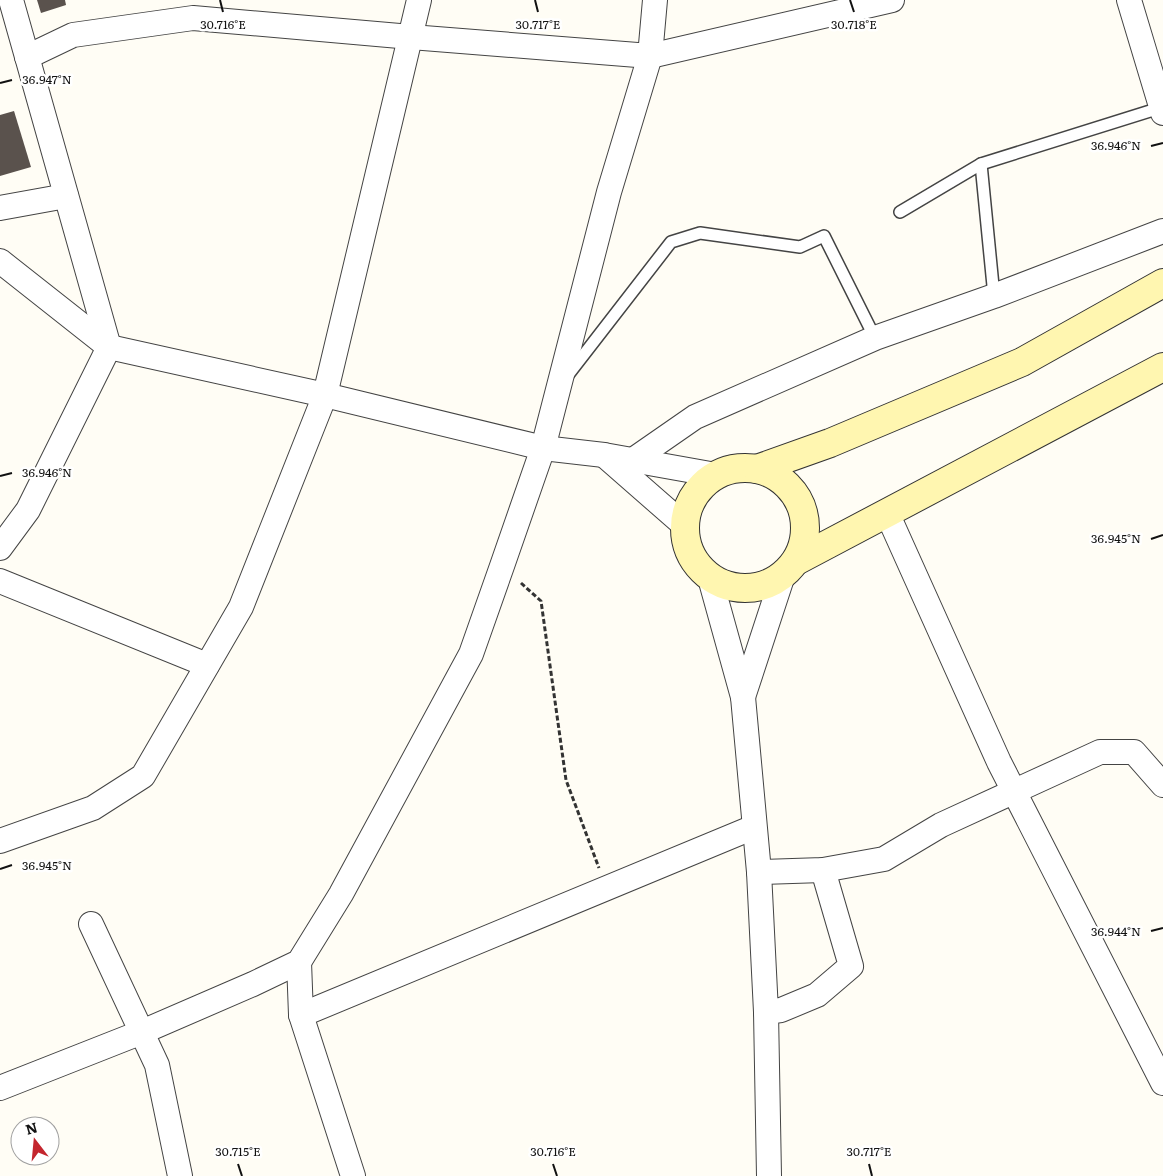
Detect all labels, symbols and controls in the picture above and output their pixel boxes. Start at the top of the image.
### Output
text: 30.716°E [200,15,246,33]
text: 30.717°E [515,15,561,33]
text: 30.718°E [831,15,877,33]
text: 36.947°N [22,70,72,88]
text: 36.946°N [1091,136,1141,154]
text: 36.946°N [22,463,72,481]
text: 36.945°N [1091,529,1141,547]
text: 36.945°N [22,856,72,874]
text: 36.944°N [1091,922,1141,940]
north arrow [10,1116,60,1166]
text: N [23,1116,40,1139]
text: 30.715°E [215,1142,261,1160]
text: 30.716°E [530,1142,576,1160]
text: 30.717°E [846,1142,892,1160]

